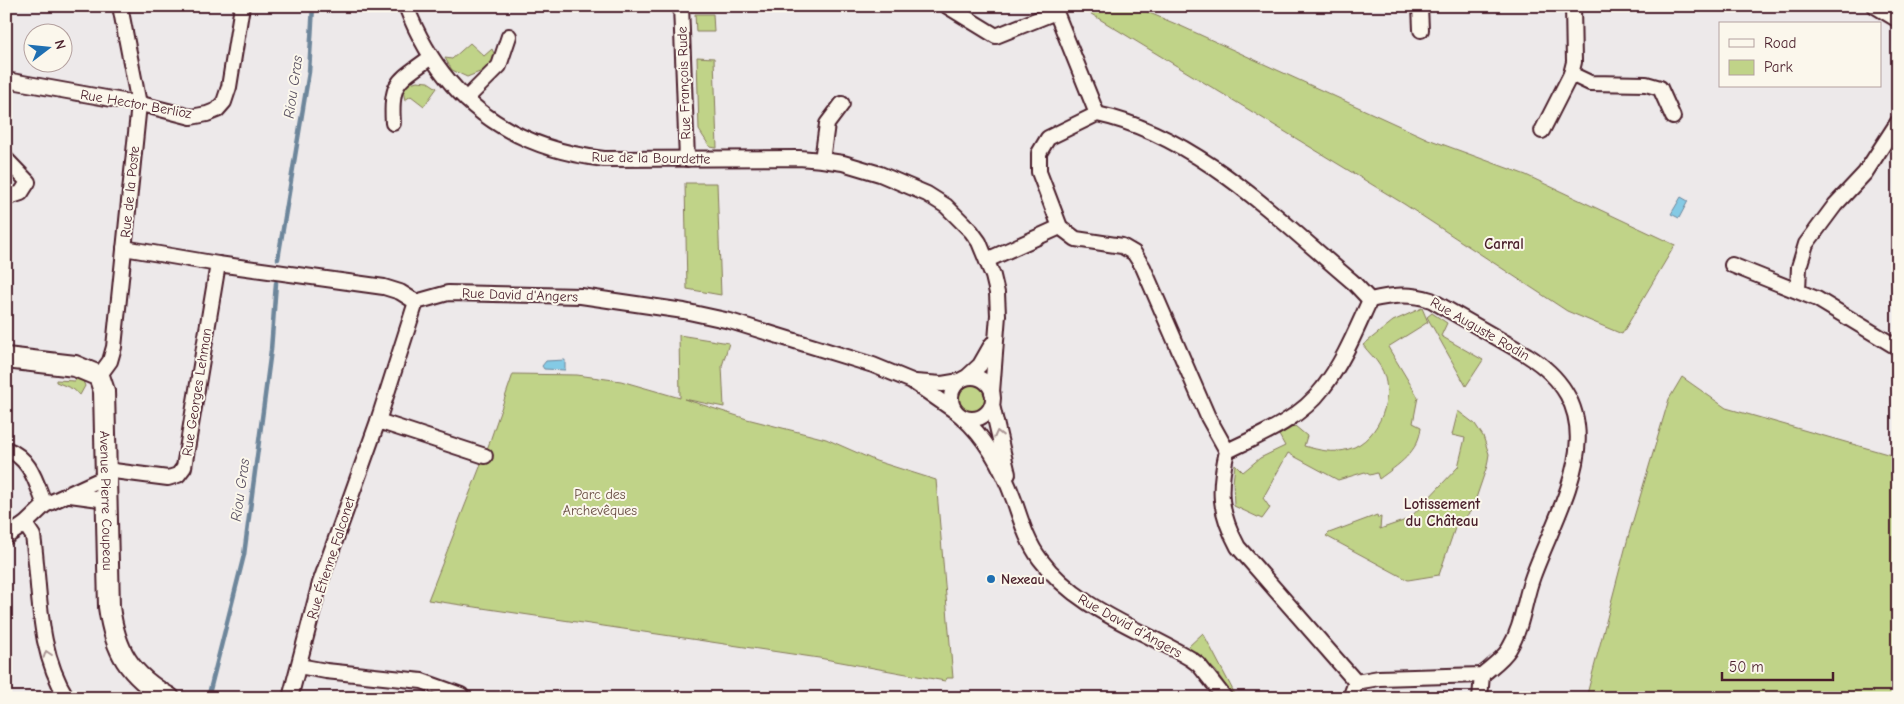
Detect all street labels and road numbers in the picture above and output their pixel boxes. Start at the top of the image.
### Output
street label: Rue François Rude [674,26,694,140]
street label: Rue Hector Berlioz [79,86,193,122]
street label: Rue de la Poste [117,145,143,239]
street label: Rue de la Bourdette [592,148,710,168]
street label: Rue David d'Angers [462,284,579,306]
street label: Rue Auguste Rodin [1427,294,1533,364]
street label: Rue Georges Lehman [178,327,216,457]
street label: Avenue Pierre Coupeau [96,431,117,571]
street label: Rue Étienne Falconet [303,494,359,621]
street label: Rue David d'Angers [1075,590,1185,662]

